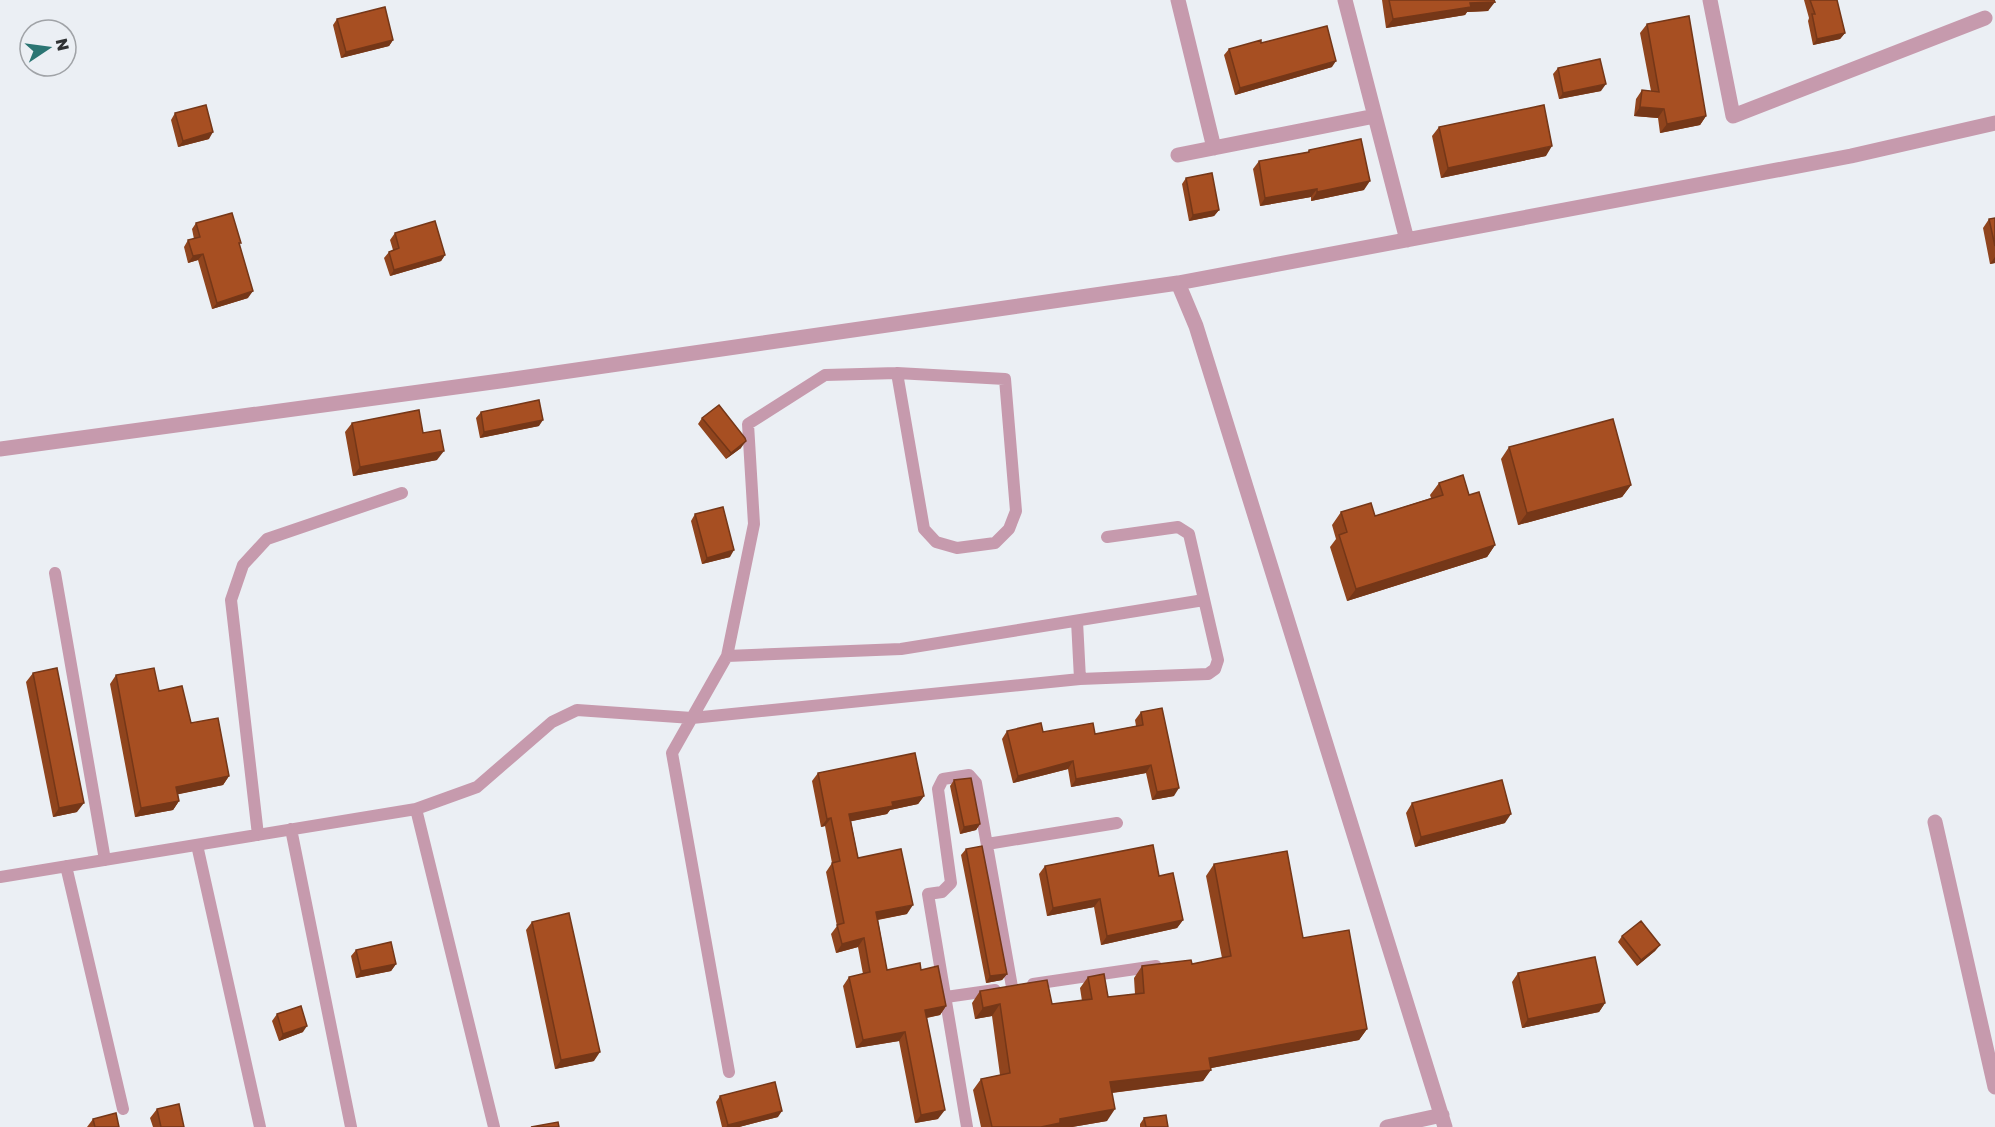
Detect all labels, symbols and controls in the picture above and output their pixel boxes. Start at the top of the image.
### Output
north arrow [18,18,78,78]
text: N [52,36,74,53]

